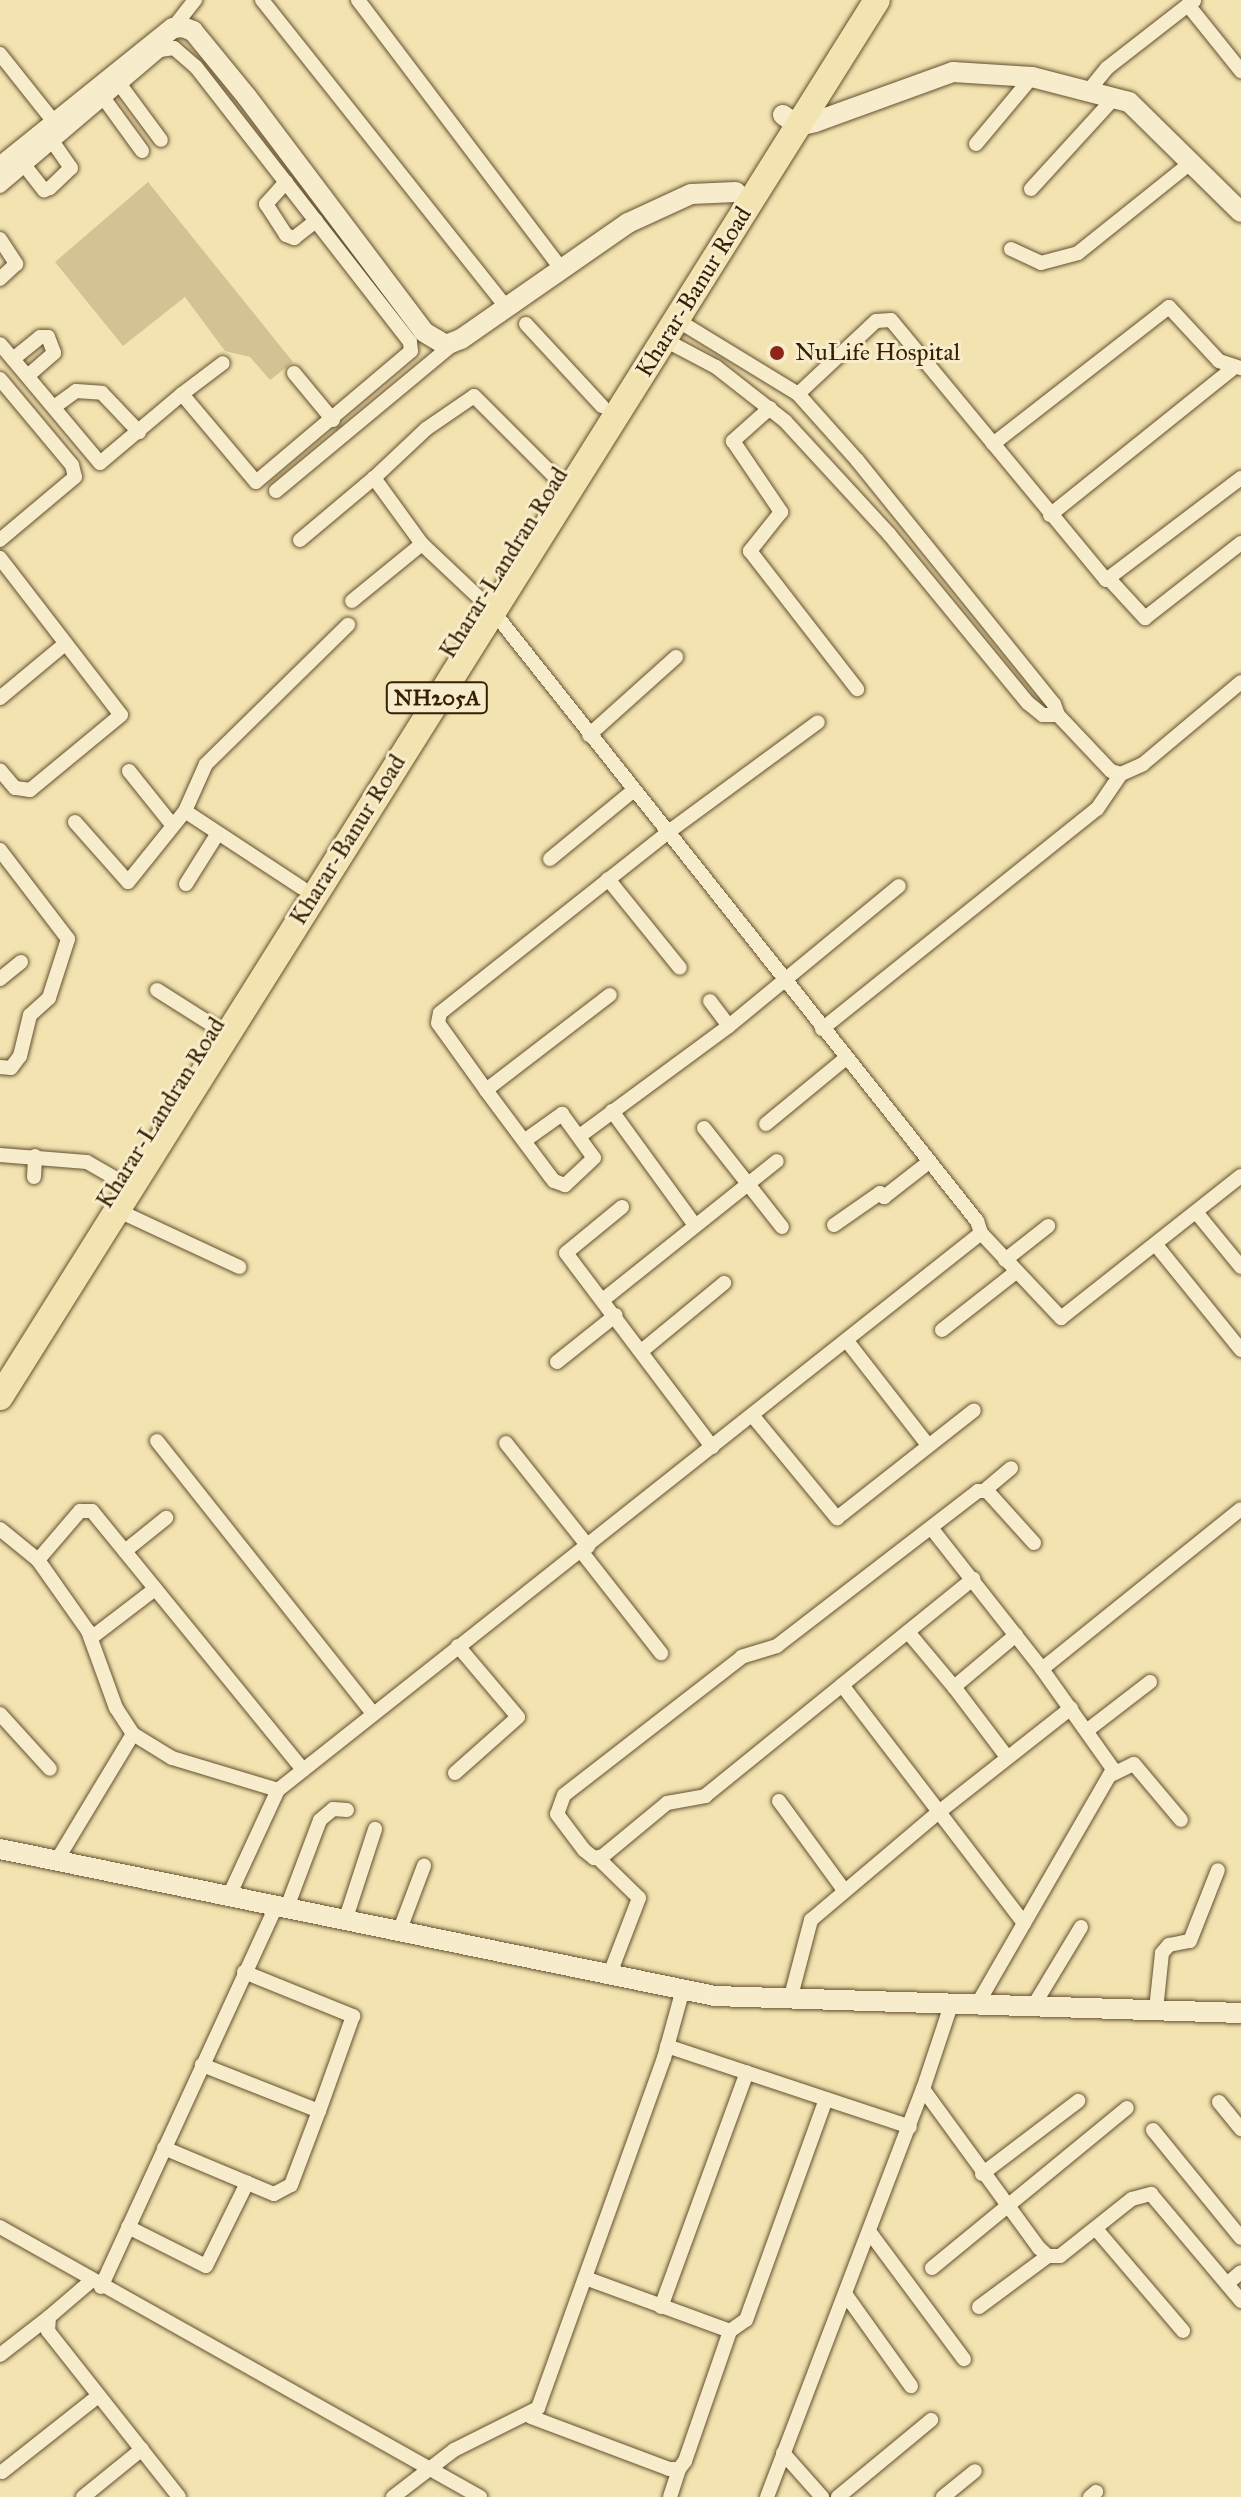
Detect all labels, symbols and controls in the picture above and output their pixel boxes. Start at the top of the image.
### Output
street label: Kharar-Banur Road [630,201,758,383]
place label: NuLife Hospital [795,339,960,367]
marker: NuLife Hospital [766,342,788,364]
street label: Kharar-Landran Road [434,462,574,664]
road number: NH205A [385,680,489,716]
street label: Kharar-Banur Road [284,749,412,931]
street label: Kharar-Landran Road [91,1012,231,1214]

